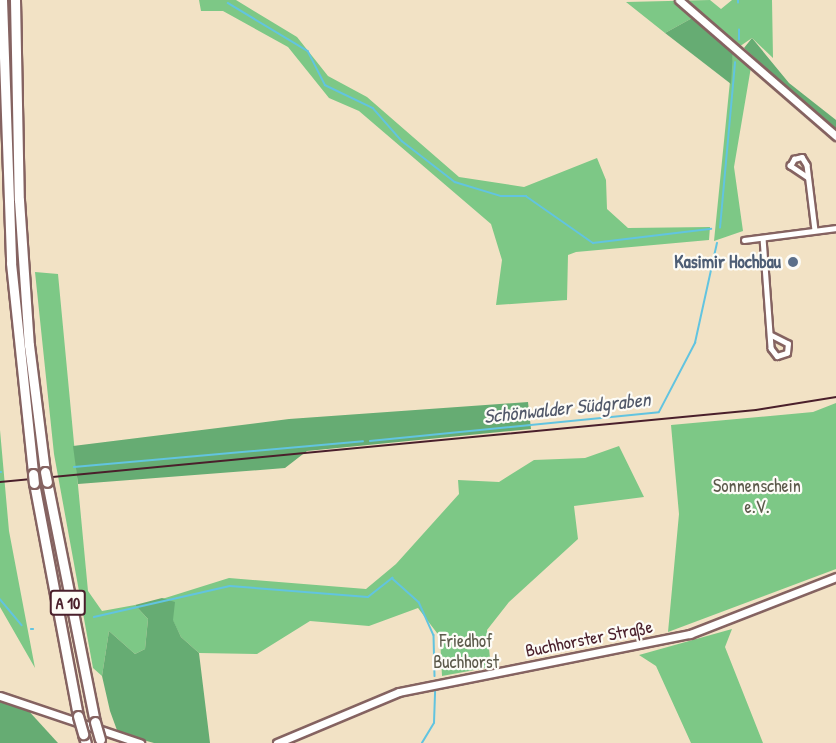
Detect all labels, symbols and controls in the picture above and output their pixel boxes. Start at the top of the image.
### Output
place label: Kasimir Hochbau [674,251,781,273]
marker: Kasimir Hochbau [786,255,800,269]
water label: Schönwalder Südgraben [482,386,652,428]
park label: Sonnenschein e.V. [713,476,801,518]
road number: A 10 [48,590,88,616]
street label: Buchhorster Straße [524,616,654,662]
park label: Friedhof Buchhorst [433,631,499,674]

